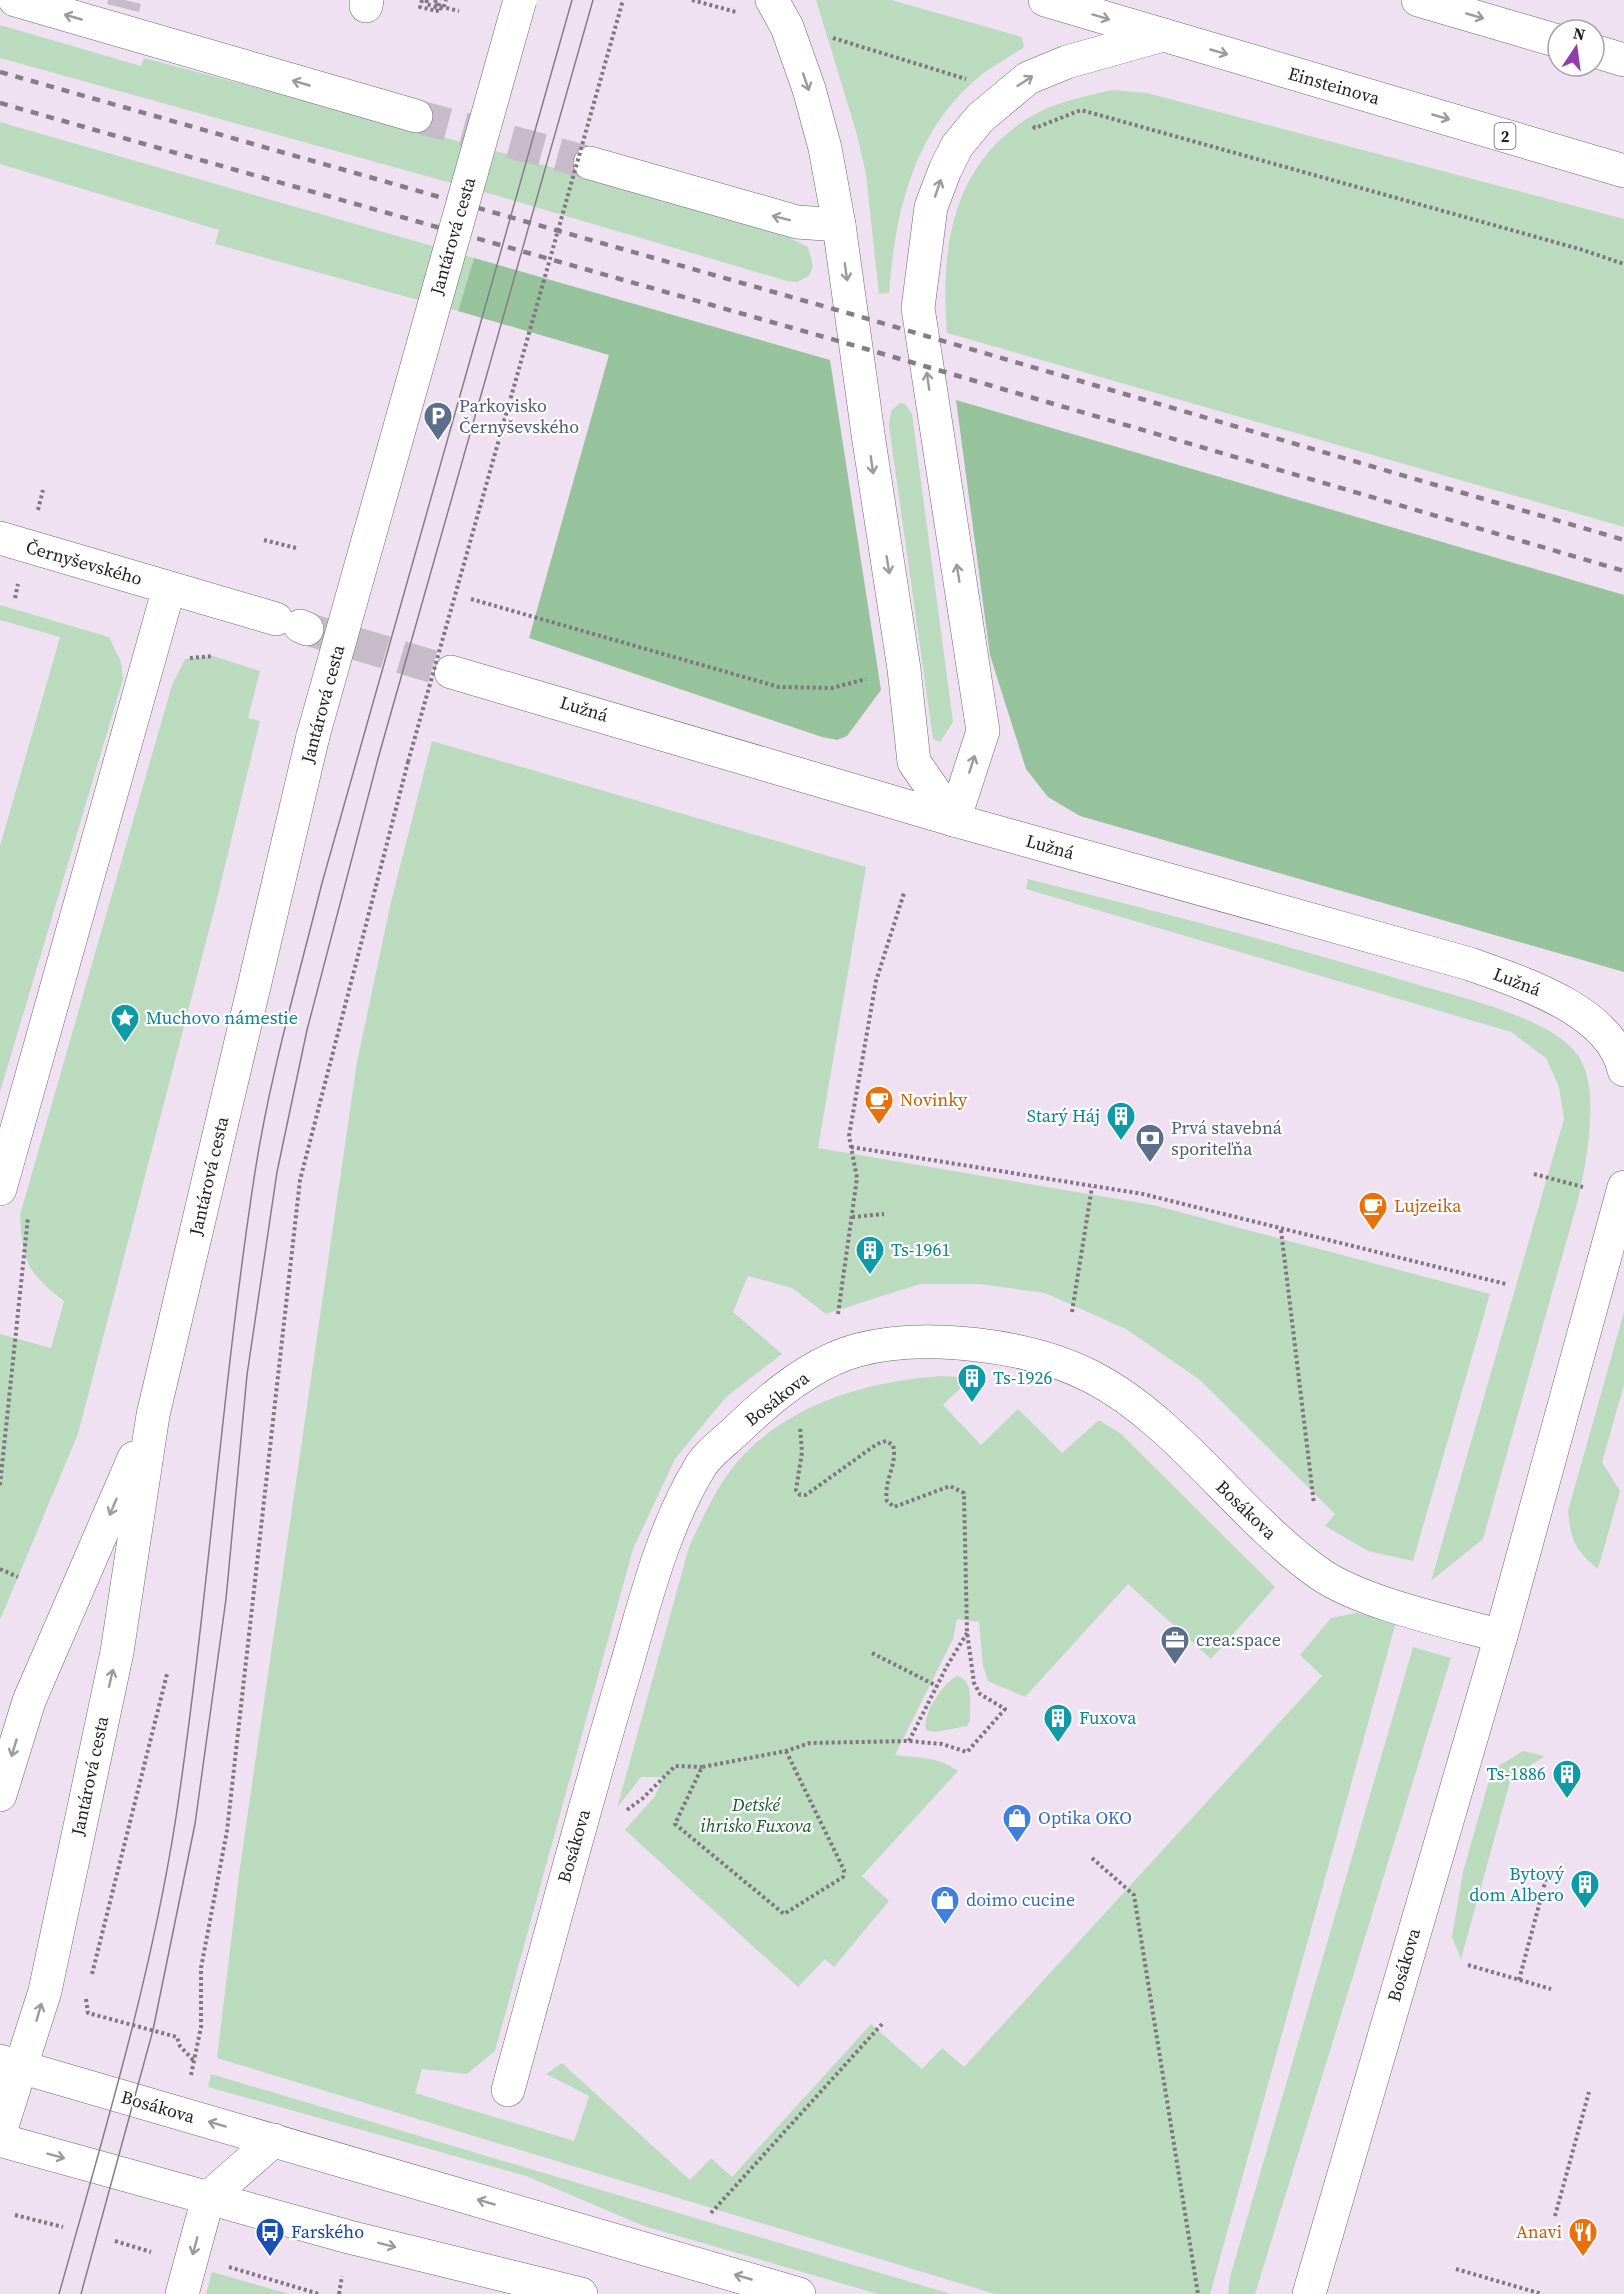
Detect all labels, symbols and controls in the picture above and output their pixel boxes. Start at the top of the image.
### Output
one-way arrow [64,10,83,22]
one-way arrow [1465,11,1484,22]
one-way arrow [1091,12,1110,23]
north arrow [1546,18,1606,78]
text: N [1571,21,1588,45]
one-way arrow [1209,47,1228,58]
street label: Einsteinova [1285,61,1384,111]
one-way arrow [802,72,813,91]
one-way arrow [1017,75,1033,87]
one-way arrow [292,77,311,88]
one-way arrow [1432,112,1451,123]
road number: 2 [1494,123,1516,149]
street label: Jantárová cesta [424,173,481,299]
one-way arrow [934,179,945,198]
one-way arrow [772,212,791,224]
one-way arrow [840,262,851,282]
one-way arrow [923,371,934,391]
place label: Parkovisko Černyševského [459,393,579,439]
parking icon: Parkovisko Černyševského [422,400,454,442]
one-way arrow [867,455,878,475]
street label: Černyševského [23,534,145,591]
one-way arrow [882,554,893,574]
one-way arrow [952,564,963,584]
street label: Jantárová cesta [294,641,351,767]
street label: Lužná [557,689,612,728]
one-way arrow [968,755,979,774]
street label: Lužná [1023,828,1078,866]
street label: Lužná [1490,961,1545,1002]
place icon: Muchovo námestie [109,1002,141,1044]
place label: Muchovo námestie [146,1005,298,1030]
cafe icon: Novinky [863,1084,895,1126]
place label: Novinky [900,1087,968,1112]
building icon: Starý Háj [1105,1100,1137,1142]
place label: Starý Háj [1027,1103,1100,1128]
street label: Jantárová cesta [182,1113,235,1239]
place label: Prvá stavebná sporiteľňa [1171,1115,1283,1161]
bank icon: Prvá stavebná sporiteľňa [1134,1122,1166,1164]
cafe icon: Lujzeika [1357,1190,1389,1232]
place label: Lujzeika [1394,1193,1462,1218]
building icon: Ts-1961 [854,1234,886,1276]
place label: Ts-1961 [891,1237,950,1262]
building icon: Ts-1926 [956,1362,988,1404]
street label: Bosákova [739,1365,815,1432]
place label: Ts-1926 [993,1365,1052,1390]
street label: Bosákova [1211,1474,1283,1545]
one-way arrow [107,1497,118,1516]
office icon: crea:space [1159,1624,1191,1666]
place label: crea:space [1196,1627,1281,1652]
one-way arrow [106,1668,117,1688]
building icon: Fuxova [1042,1702,1074,1744]
place label: Fuxova [1079,1705,1137,1730]
street label: Jantárová cesta [64,1713,115,1839]
one-way arrow [8,1738,19,1757]
building icon: Ts-1886 [1551,1758,1583,1800]
place label: Ts-1886 [1487,1761,1546,1786]
park label: Detské ihrisko Fuxova [700,1792,812,1838]
shop icon: Optika OKO [1001,1802,1033,1844]
street label: Bosákova [551,1805,596,1886]
place label: Optika OKO [1038,1805,1132,1830]
place label: Bytový dom Albero [1469,1861,1565,1907]
building icon: Bytový dom Albero [1569,1868,1601,1910]
shop icon: doimo cucine [929,1884,961,1926]
place label: doimo cucine [966,1887,1075,1912]
street label: Bosákova [1381,1924,1426,2005]
one-way arrow [34,2003,45,2022]
street label: Bosákova [118,2084,199,2129]
one-way arrow [208,2118,227,2129]
one-way arrow [46,2151,65,2162]
one-way arrow [477,2195,496,2207]
bus stop icon: Farského [254,2216,286,2258]
restaurant icon: Anavi [1567,2216,1599,2258]
place label: Farského [291,2219,364,2244]
place label: Anavi [1516,2219,1562,2244]
one-way arrow [189,2236,200,2255]
one-way arrow [377,2239,396,2251]
one-way arrow [733,2271,752,2282]

